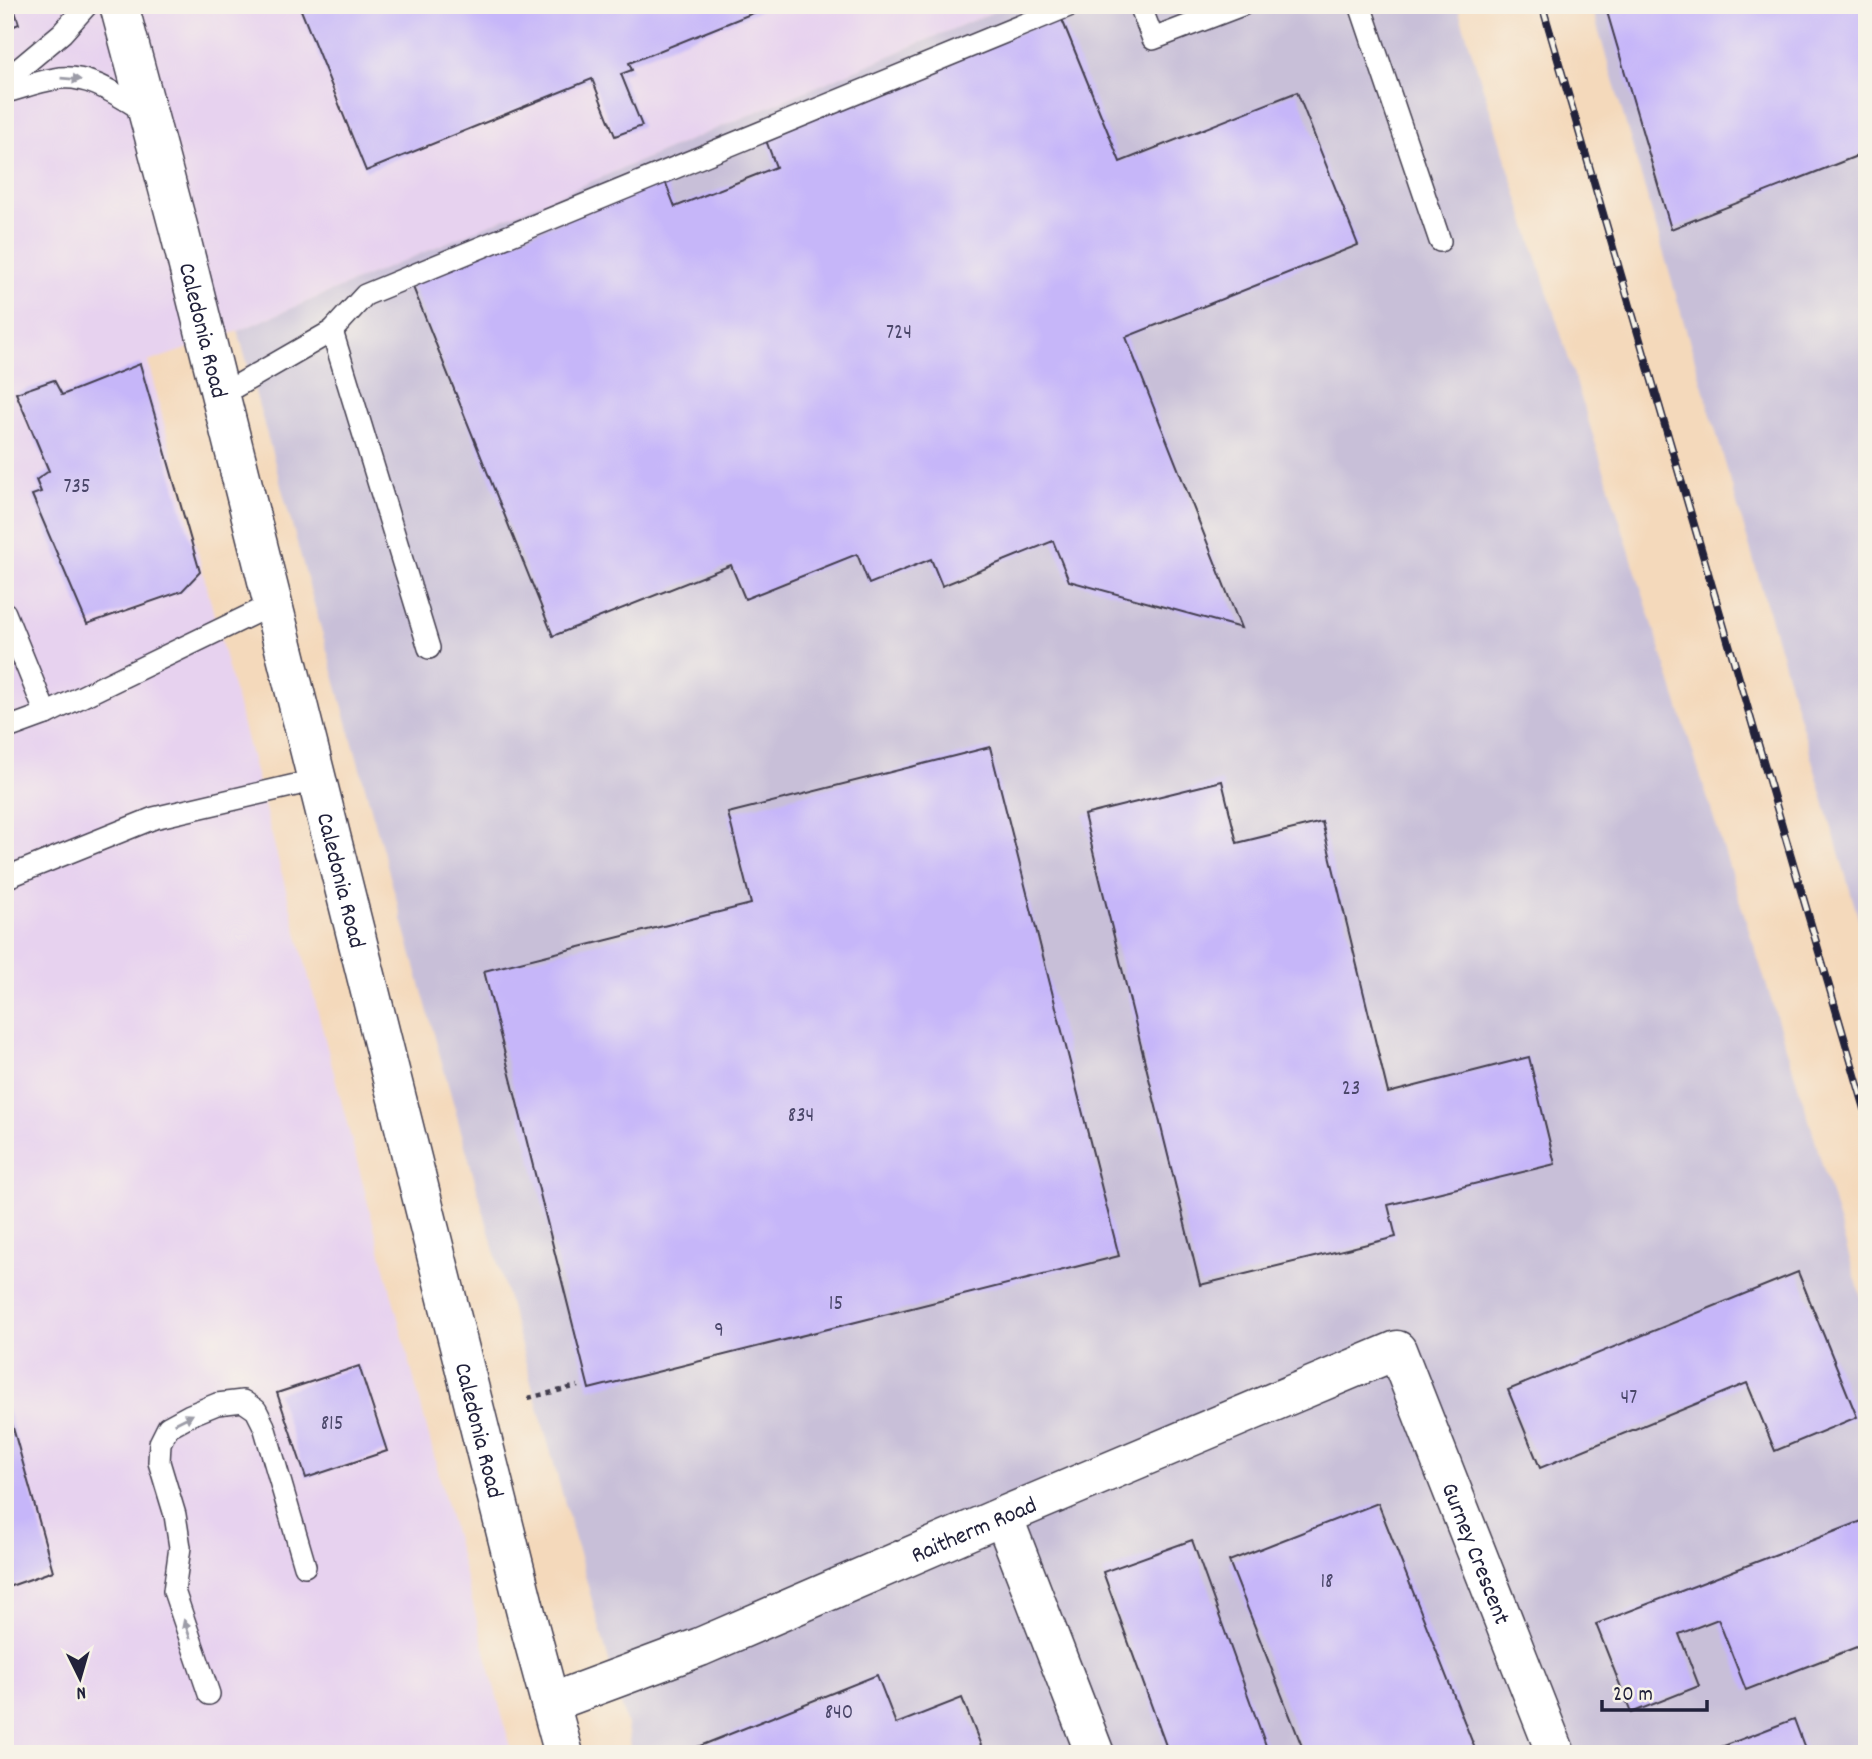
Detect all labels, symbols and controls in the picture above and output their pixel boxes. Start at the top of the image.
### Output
one-way arrow [61,74,83,85]
street label: Caledonia Road [168,259,235,402]
house number: 724 [886,319,912,349]
house number: 735 [63,473,91,503]
street label: Caledonia Road [306,809,373,952]
house number: 23 [1342,1075,1360,1105]
house number: 834 [788,1102,814,1132]
house number: 15 [829,1290,843,1320]
house number: 9 [714,1317,724,1347]
street label: Caledonia Road [444,1359,510,1502]
house number: 47 [1621,1384,1637,1414]
house number: 815 [321,1410,343,1440]
one-way arrow [174,1413,194,1424]
street label: Gurney Crescent [1431,1478,1517,1630]
street label: Raitherm Road [907,1490,1043,1574]
house number: 18 [1320,1568,1334,1598]
one-way arrow [181,1619,192,1640]
north arrow [46,1644,116,1714]
scale bar [1602,1668,1708,1712]
text: N [75,1678,87,1705]
text: 20 m [1613,1681,1653,1711]
house number: 840 [825,1699,853,1729]

